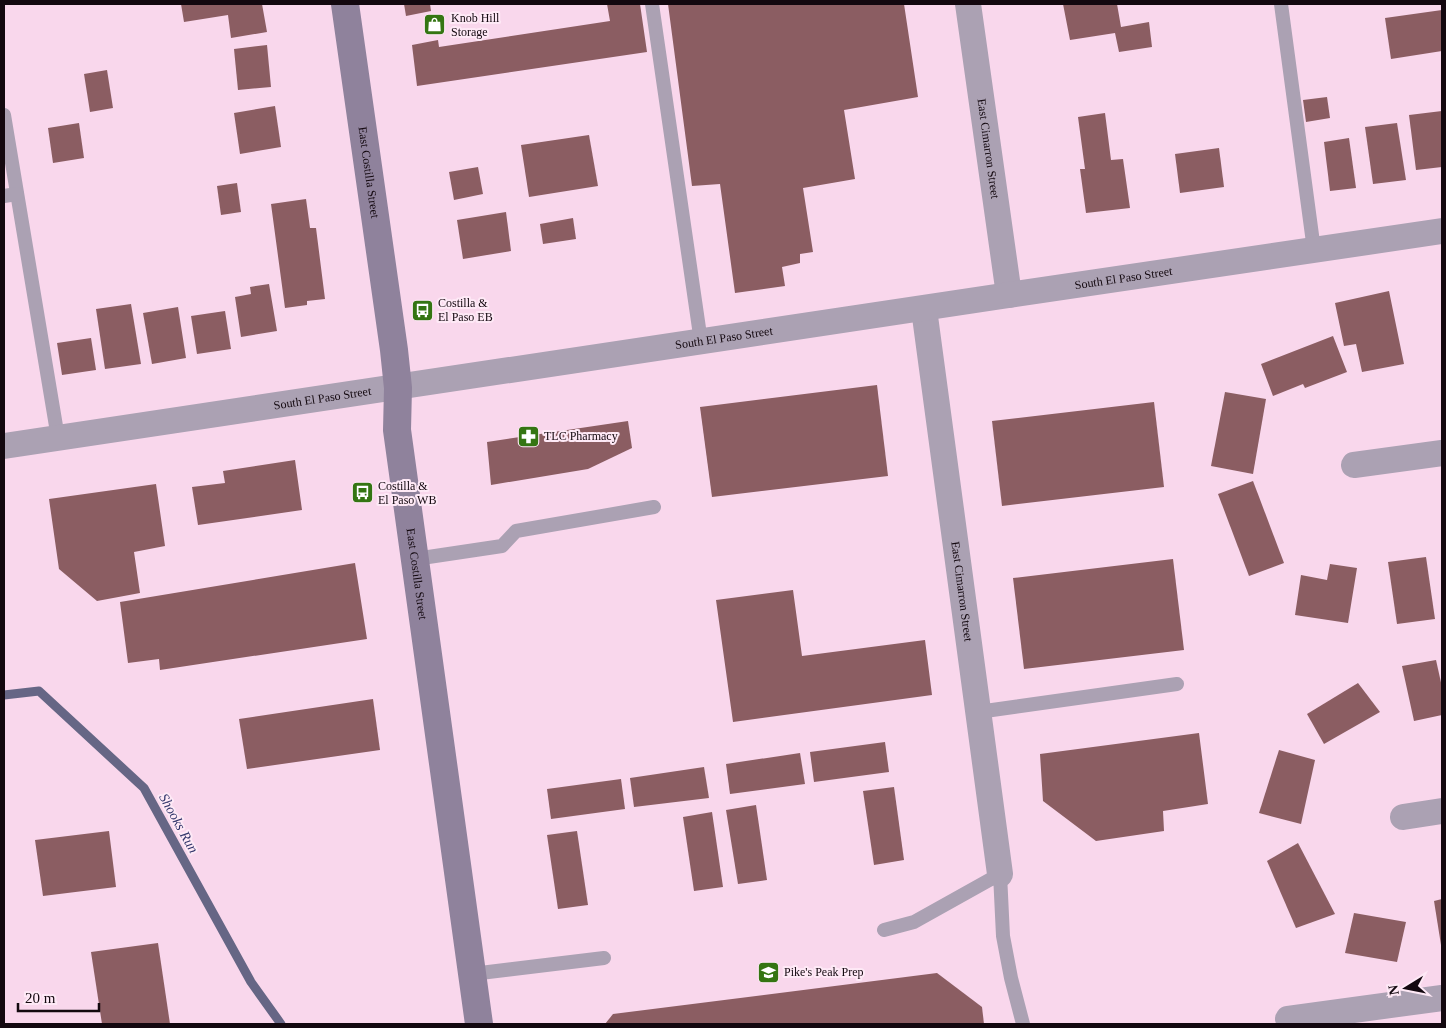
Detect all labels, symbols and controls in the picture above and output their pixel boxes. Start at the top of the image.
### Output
place label: Knob Hill Storage [451,11,500,39]
shop icon: Knob Hill Storage [423,13,447,37]
street label: East Cimarron Street [974,98,1002,200]
street label: East Costilla Street [355,126,382,220]
street label: South El Paso Street [1074,264,1174,292]
place label: Costilla & El Paso EB [438,296,493,324]
bus stop icon: Costilla & El Paso EB [410,298,434,322]
street label: South El Paso Street [674,324,774,352]
street label: South El Paso Street [273,384,373,412]
pharmacy icon: TLC Pharmacy [516,424,540,448]
place label: TLC Pharmacy [544,429,618,443]
place label: Costilla & El Paso WB [378,479,436,507]
bus stop icon: Costilla & El Paso WB [350,481,374,505]
street label: East Costilla Street [404,527,430,621]
street label: East Cimarron Street [948,541,976,643]
water label: Shooks Run [156,791,201,856]
school or university icon: Pike's Peak Prep [756,960,780,984]
north arrow [1381,963,1431,1013]
place label: Pike's Peak Prep [784,965,864,979]
scale bar [18,980,99,1012]
text: N [1385,984,1402,996]
text: 20 m [25,990,56,1006]

